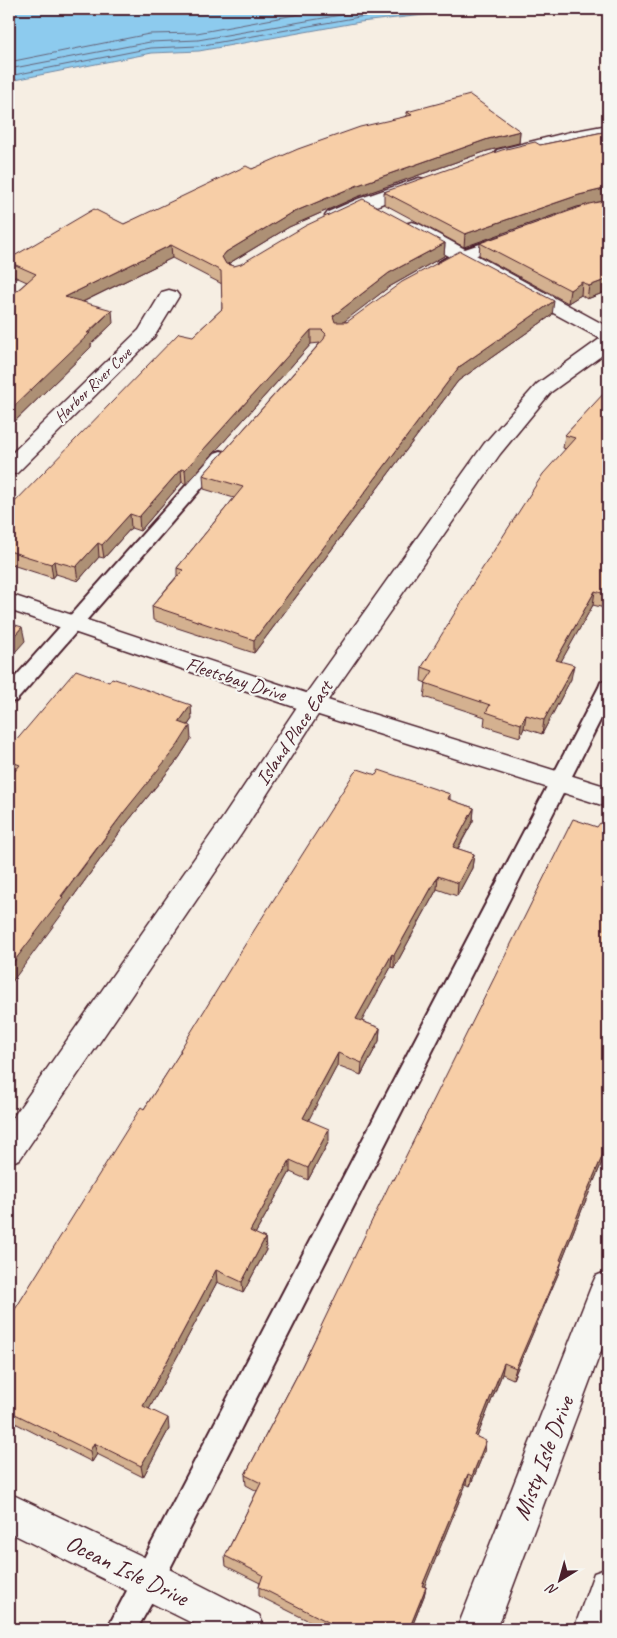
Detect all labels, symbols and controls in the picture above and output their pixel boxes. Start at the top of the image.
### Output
street label: Harbor River Cove [50,342,137,427]
street label: Fleetsbay Drive [183,651,291,707]
street label: Island Place East [250,674,339,790]
street label: Misty Isle Drive [506,1390,581,1524]
street label: Ocean Isle Drive [61,1527,195,1614]
north arrow [534,1556,584,1606]
text: N [542,1579,561,1599]

